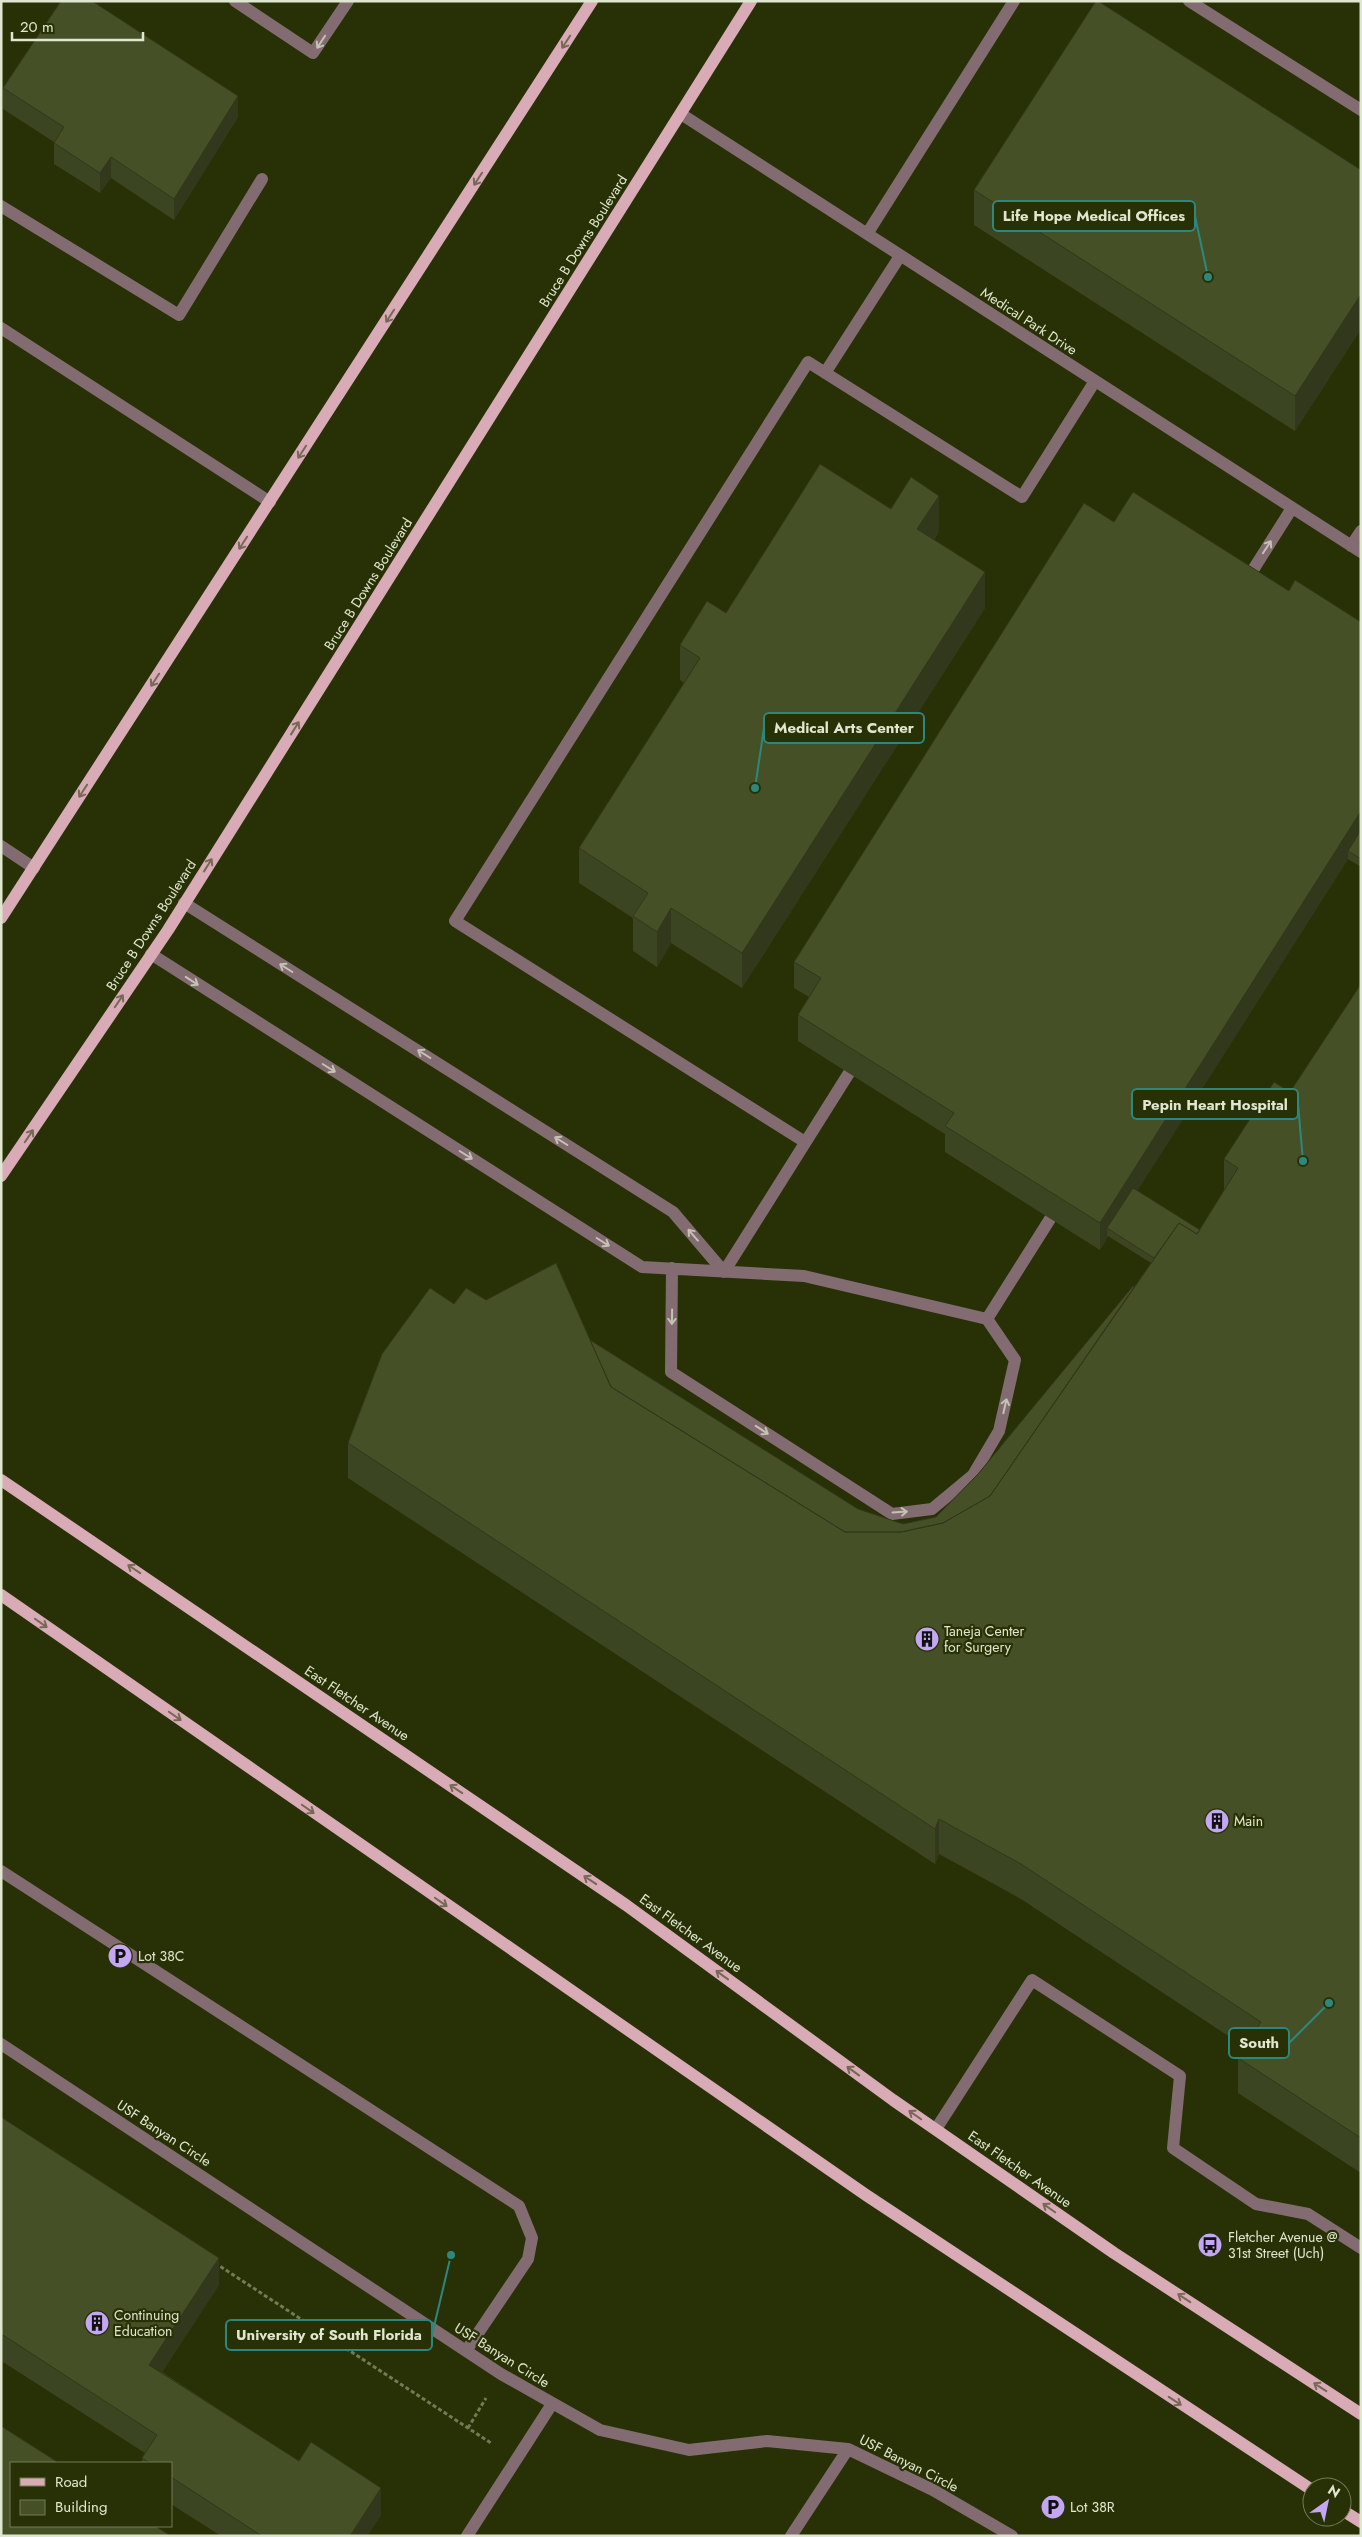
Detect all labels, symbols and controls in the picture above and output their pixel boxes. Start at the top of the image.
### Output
scale bar [12,10,144,42]
text: 20 m [20,16,54,38]
one-way arrow [316,35,326,49]
one-way arrow [560,35,570,49]
street label: Bruce B Downs Boulevard [534,171,632,311]
one-way arrow [472,172,483,186]
callout: Life Hope Medical Offices [993,201,1195,231]
text: Life Hope Medical Offices [1003,205,1185,227]
street label: Medical Park Drive [977,282,1081,360]
one-way arrow [384,308,394,322]
one-way arrow [297,445,307,459]
street label: Bruce B Downs Boulevard [319,514,417,654]
one-way arrow [238,536,248,550]
one-way arrow [1262,541,1272,555]
one-way arrow [150,672,160,686]
callout: Medical Arts Center [764,713,924,743]
text: Medical Arts Center [774,717,915,739]
one-way arrow [290,721,300,735]
one-way arrow [78,783,88,797]
street label: Bruce B Downs Boulevard [101,856,201,994]
one-way arrow [204,859,214,873]
one-way arrow [280,962,294,972]
one-way arrow [185,976,199,986]
one-way arrow [115,995,125,1009]
one-way arrow [417,1049,431,1059]
one-way arrow [322,1063,336,1073]
callout: Pepin Heart Hospital [1132,1089,1298,1119]
text: Pepin Heart Hospital [1142,1094,1288,1116]
one-way arrow [23,1129,34,1143]
one-way arrow [554,1136,568,1146]
one-way arrow [459,1151,473,1161]
one-way arrow [687,1228,698,1241]
one-way arrow [596,1238,610,1248]
one-way arrow [667,1308,677,1325]
one-way arrow [1001,1399,1010,1415]
one-way arrow [754,1425,768,1435]
one-way arrow [891,1508,907,1517]
one-way arrow [127,1564,141,1575]
one-way arrow [34,1618,48,1628]
place label: Taneja Center for Surgery [944,1621,1025,1657]
building icon: Taneja Center for Surgery [914,1626,940,1652]
street label: East Fletcher Avenue [301,1661,413,1745]
one-way arrow [167,1711,181,1721]
one-way arrow [449,1784,463,1794]
one-way arrow [301,1804,315,1814]
building icon: Main [1204,1808,1230,1834]
place label: Main [1234,1811,1263,1831]
one-way arrow [583,1875,597,1885]
street label: East Fletcher Avenue [636,1889,746,1977]
one-way arrow [434,1897,448,1907]
parking icon: Lot 38C [107,1943,133,1969]
place label: Lot 38C [138,1946,184,1966]
one-way arrow [715,1970,729,1980]
callout: South [1229,2028,1289,2058]
text: South [1239,2032,1279,2054]
one-way arrow [846,2066,860,2076]
street label: USF Banyan Circle [113,2095,215,2171]
one-way arrow [909,2110,923,2120]
street label: East Fletcher Avenue [964,2126,1076,2212]
one-way arrow [1042,2203,1056,2213]
place label: Fletcher Avenue @ 31st Street (Uch) [1228,2227,1338,2263]
bus stop icon: Fletcher Avenue @ 31st Street (Uch) [1197,2232,1223,2258]
one-way arrow [1177,2293,1191,2303]
place label: Continuing Education [114,2305,179,2341]
building icon: Continuing Education [84,2310,110,2336]
street label: USF Banyan Circle [451,2318,553,2392]
callout: University of South Florida [226,2320,432,2350]
text: University of South Florida [236,2324,422,2346]
one-way arrow [1313,2382,1327,2392]
one-way arrow [1168,2395,1182,2406]
street label: USF Banyan Circle [856,2429,962,2497]
legend [10,2462,172,2527]
text: Road [55,2471,87,2493]
north arrow [1302,2477,1352,2527]
text: N [1324,2480,1344,2503]
parking icon: Lot 38R [1040,2494,1066,2520]
text: Building [55,2496,107,2518]
place label: Lot 38R [1070,2497,1115,2517]

